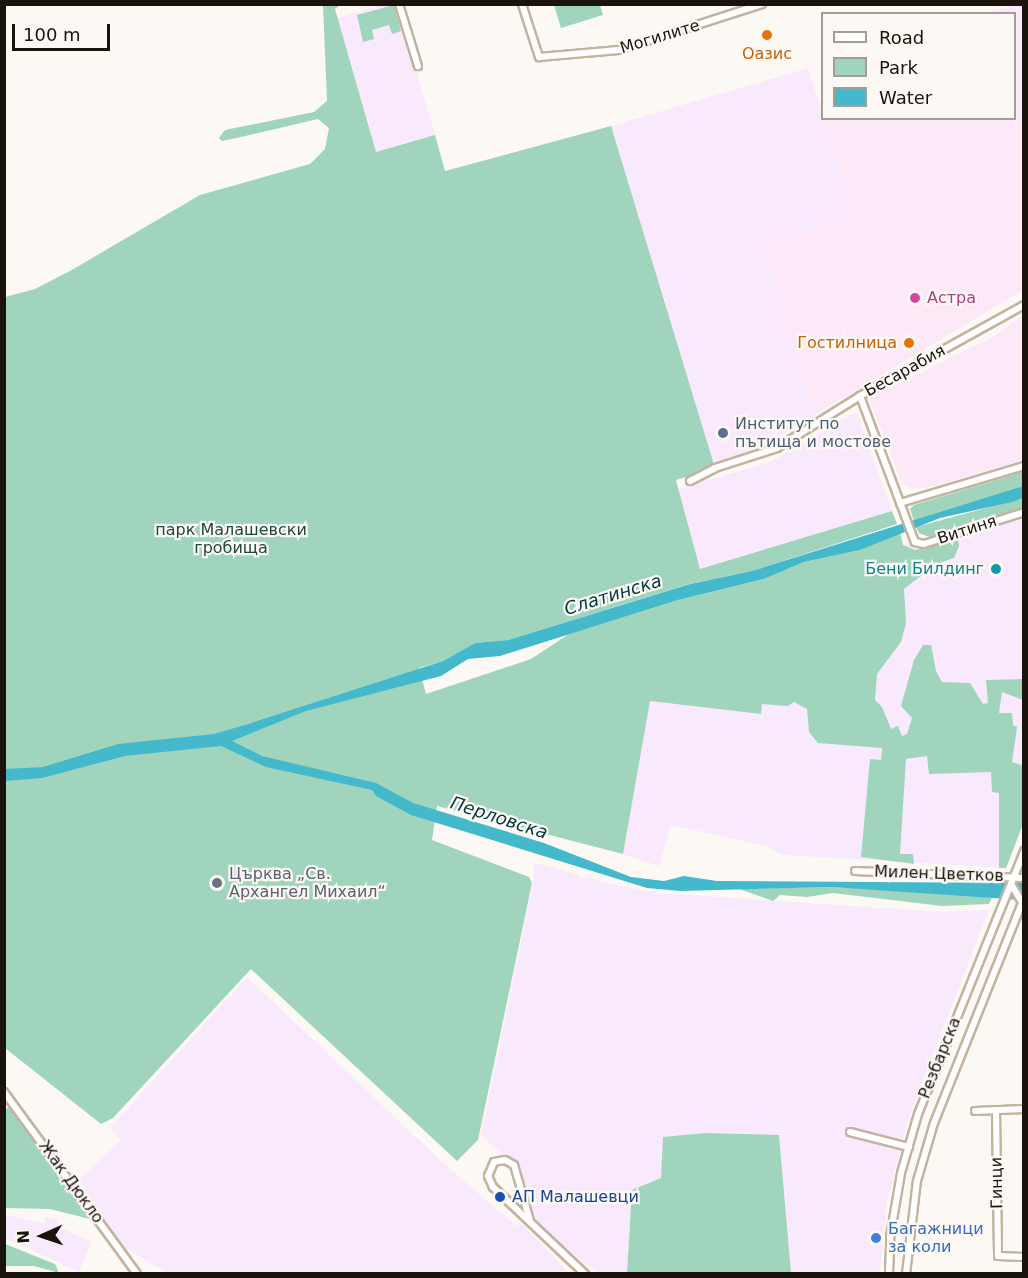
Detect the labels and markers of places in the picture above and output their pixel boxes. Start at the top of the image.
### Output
marker: Оазис [760,28,774,42]
place label: Оазис [742,44,792,64]
place label: Астра [927,288,976,308]
marker: Астра [908,291,922,305]
place label: Гостилница [797,333,897,353]
marker: Гостилница [902,336,916,350]
place label: Институт по пътища и мостове [735,414,891,452]
marker: Институт по пътища и мостове [716,426,730,440]
place label: Бени Билдинг [865,559,984,579]
marker: Бени Билдинг [989,562,1003,576]
place label: Църква „Св. Архангел Михаил“ [229,864,386,902]
marker: Църква „Св. Архангел Михаил“ [210,876,224,890]
place label: АП Малашевци [512,1187,639,1207]
marker: АП Малашевци [493,1190,507,1204]
place label: Багажници за коли [888,1219,984,1257]
marker: Багажници за коли [869,1231,883,1245]

